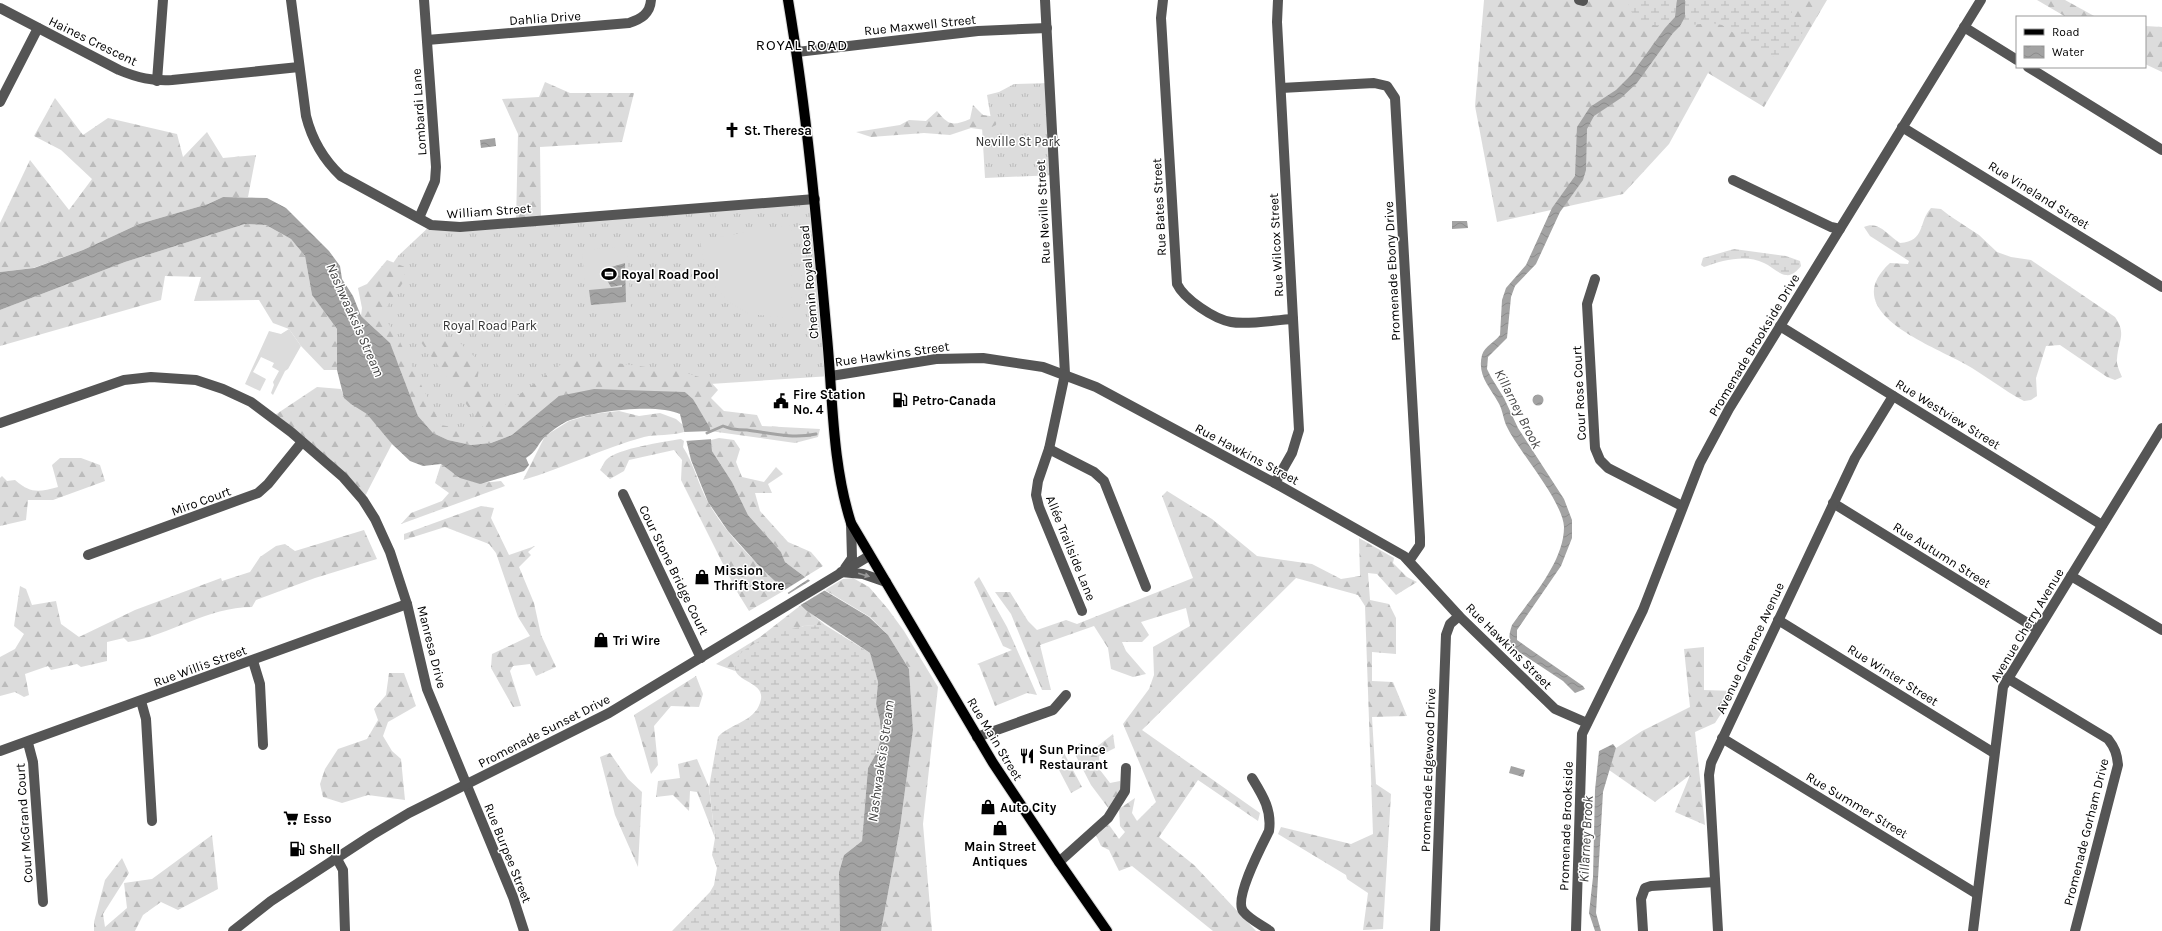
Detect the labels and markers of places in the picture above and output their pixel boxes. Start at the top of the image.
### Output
church icon: St. Theresa [723,121,741,139]
place label: St. Theresa [744,123,812,138]
sports icon: Royal Road Pool [600,265,618,283]
place label: Royal Road Pool [621,267,719,282]
place label: Fire Station No. 4 [793,387,866,417]
fuel station icon: Petro-Canada [891,391,909,409]
public building icon: Fire Station No. 4 [772,392,790,410]
place label: Petro-Canada [912,393,996,408]
place label: Mission Thrift Store [714,563,784,593]
shop icon: Mission Thrift Store [693,568,711,586]
shop icon: Tri Wire [592,631,610,649]
place label: Tri Wire [613,633,660,648]
place label: Sun Prince Restaurant [1039,742,1108,772]
restaurant icon: Sun Prince Restaurant [1018,747,1036,765]
shop icon: Auto City [979,798,997,816]
place label: Auto City [1000,800,1057,815]
supermarket icon: Esso [282,809,300,827]
place label: Esso [303,811,332,826]
shop icon: Main Street Antiques [991,819,1009,837]
place label: Main Street Antiques [964,839,1036,870]
fuel station icon: Shell [288,840,306,858]
place label: Shell [309,842,340,857]

